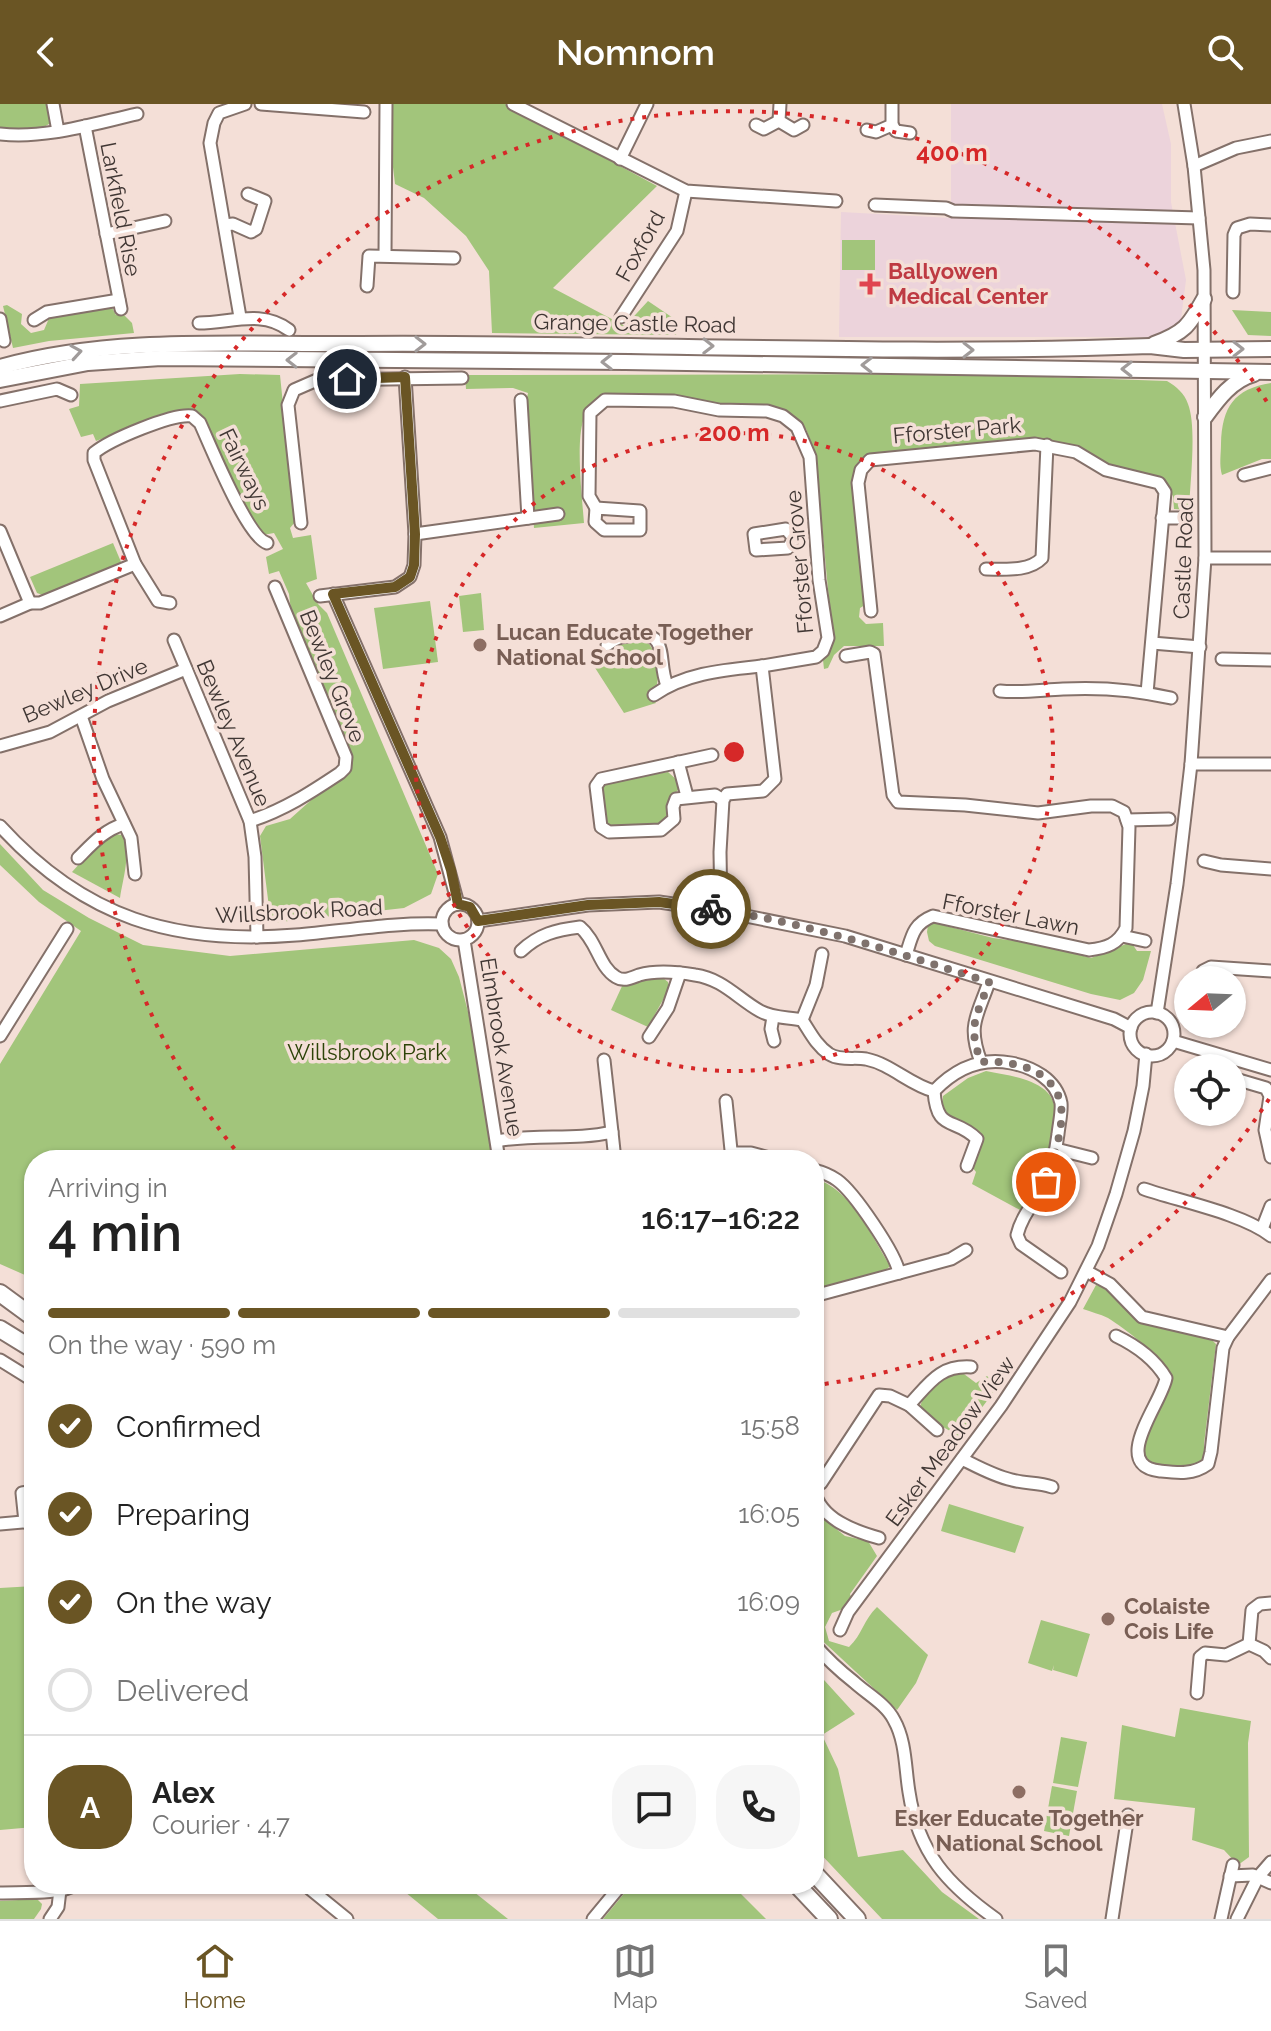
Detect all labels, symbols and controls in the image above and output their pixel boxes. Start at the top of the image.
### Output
icon: back [24,30,68,74]
icon: search [1203,30,1247,74]
text: Nomnom [556,31,715,73]
text: 400 m [916,138,988,167]
street label: Larkfield Rise [95,140,147,278]
street label: Foxford [610,206,670,286]
place label: Ballyowen Medical Center [888,258,1048,309]
marker: Ballyowen Medical Center [859,273,881,295]
street label: Grange Castle Road [533,308,737,338]
one-way arrow [414,335,427,352]
one-way arrow [702,337,715,355]
one-way arrow [1232,340,1245,358]
one-way arrow [962,341,975,359]
one-way arrow [70,344,83,361]
pin [313,345,381,413]
one-way arrow [285,351,298,369]
one-way arrow [601,353,613,371]
one-way arrow [860,356,873,374]
icon: home [325,357,369,401]
one-way arrow [1120,360,1133,378]
street label: Fforster Park [892,411,1023,449]
text: 200 m [698,418,770,447]
street label: Fairways [214,424,276,514]
street label: Fforster Grove [780,489,818,635]
street label: Castle Road [1168,496,1198,620]
street label: Bewley Grove [295,606,371,746]
place label: Lucan Educate Together National School [496,619,754,670]
marker: Lucan Educate Together National School [471,636,489,654]
street label: Bewley Drive [19,652,151,728]
street label: Bewley Avenue [191,656,277,810]
centre of rings [720,738,748,766]
courier [671,869,751,949]
icon: bike [689,887,733,931]
street label: Fforster Lawn [940,888,1082,940]
street label: Willsbrook Road [215,894,383,928]
street label: Elmbrook Avenue [475,956,529,1138]
north arrow [1174,966,1246,1038]
map controls [1174,966,1246,1126]
park label: Willsbrook Park [287,1039,447,1065]
button: locate [1174,1054,1246,1126]
pin [1012,1148,1080,1216]
icon: bag [1024,1160,1068,1204]
text: Arriving in [48,1173,168,1203]
text: 16:17–16:22 [641,1201,800,1236]
text: 4 min [48,1202,182,1263]
text: On the way · 590 m [48,1330,276,1360]
street label: Esker Meadow View [880,1351,1020,1531]
icon: check [48,1404,92,1448]
text: Confirmed [116,1409,261,1444]
text: 15:58 [740,1411,800,1441]
icon: check [48,1492,92,1536]
text: Preparing [116,1497,250,1532]
text: 16:05 [738,1499,800,1529]
icon: check [48,1580,92,1624]
text: On the way [116,1585,272,1620]
text: 16:09 [737,1587,800,1617]
place label: Colaiste Cois Life [1124,1593,1214,1644]
marker: Colaiste Cois Life [1099,1610,1117,1628]
text: Delivered [116,1673,249,1708]
button: chat [612,1765,696,1849]
button: phone [716,1765,800,1849]
text: Alex [152,1775,215,1810]
marker: Esker Educate Together National School [1010,1783,1028,1801]
text: A [80,1790,100,1825]
place label: Esker Educate Together National School [894,1805,1144,1856]
text: Courier · 4.7 [152,1810,290,1840]
tab: Home [184,1939,246,2013]
tab: Map [613,1939,658,2013]
tab: Saved [1025,1939,1087,2013]

